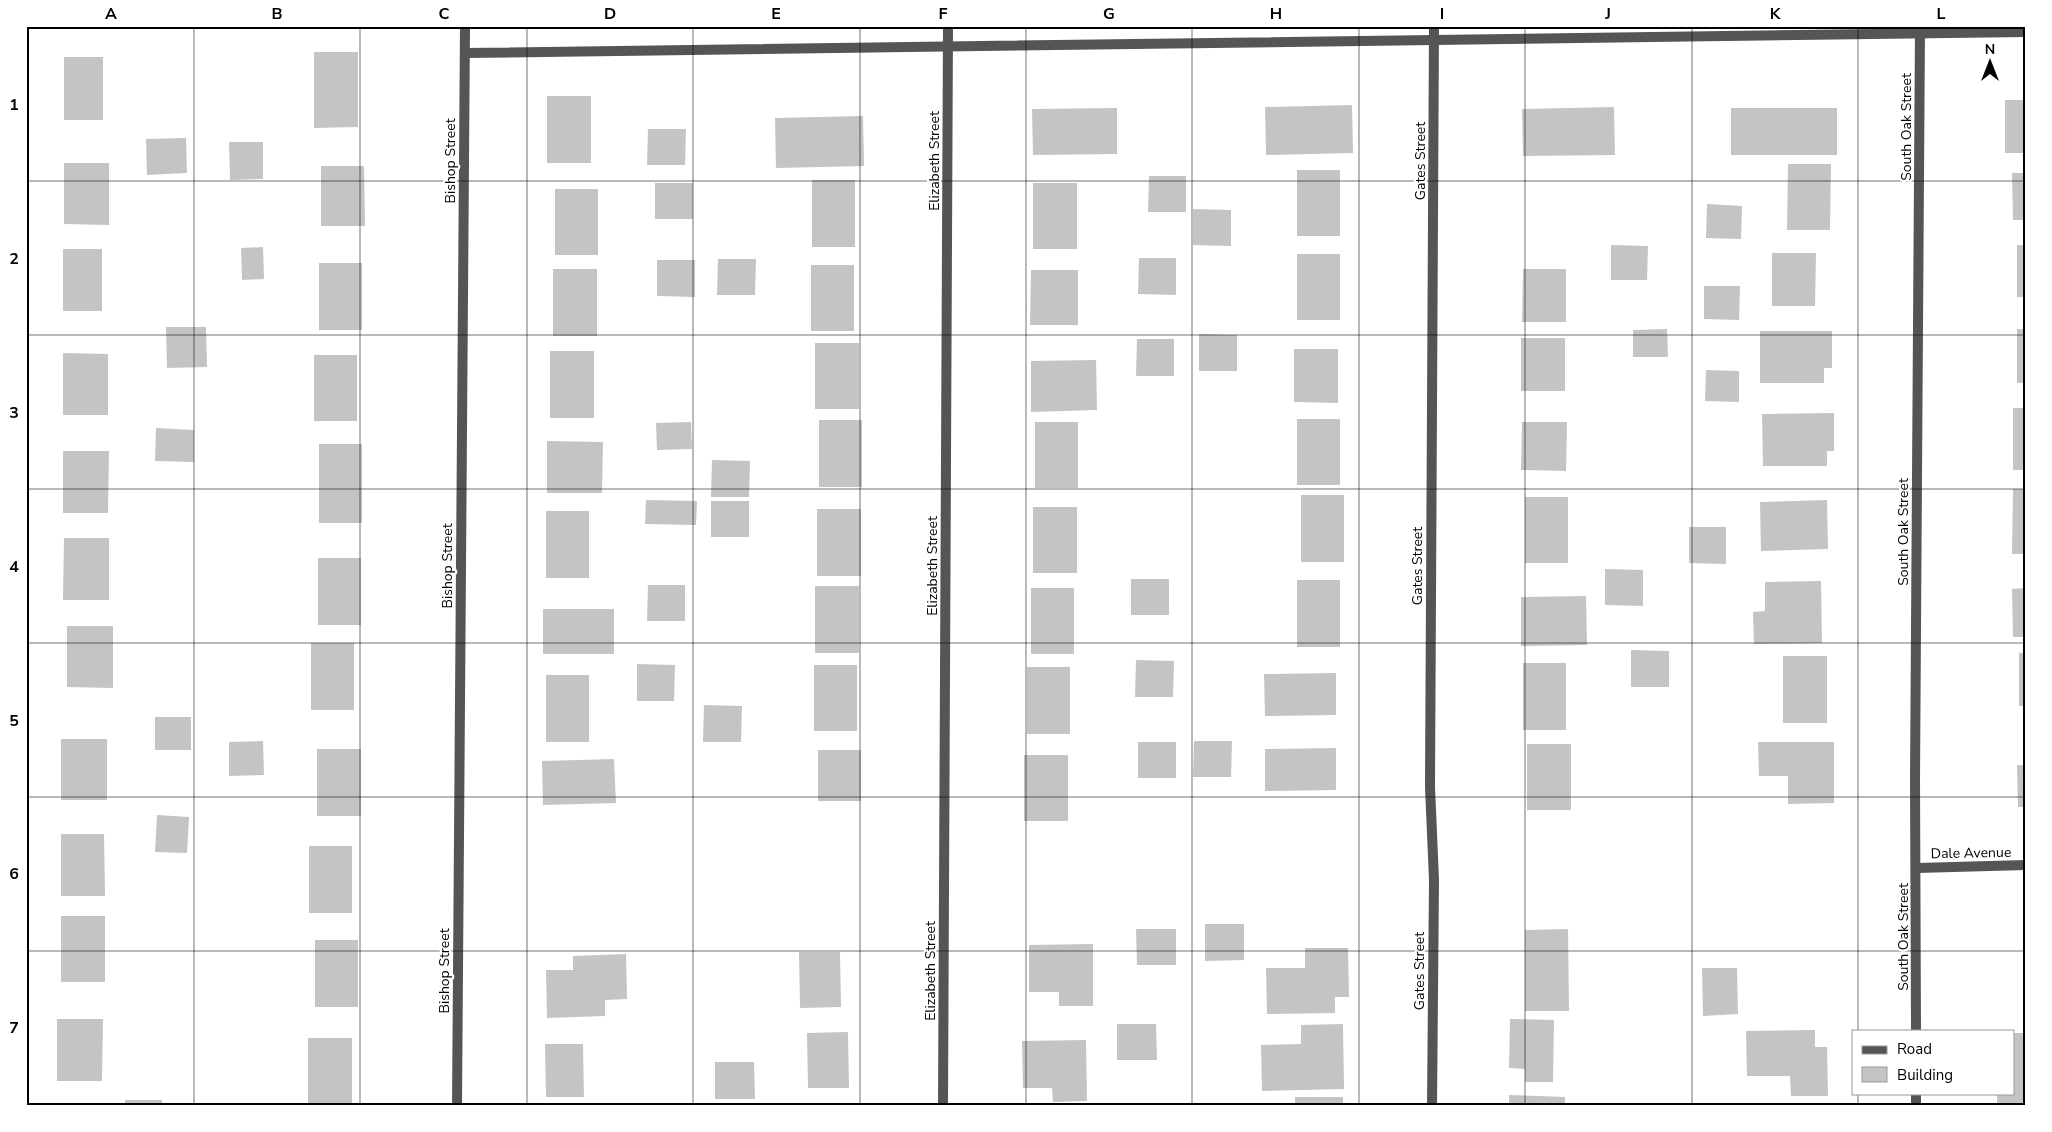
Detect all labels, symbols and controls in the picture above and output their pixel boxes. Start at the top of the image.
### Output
text: A [105,3,117,25]
text: B [271,3,283,25]
text: C [439,3,450,25]
text: D [604,3,616,25]
text: E [771,3,781,25]
text: F [939,3,948,25]
text: G [1103,3,1115,25]
text: H [1270,3,1282,25]
text: I [1440,3,1444,25]
text: J [1604,3,1611,25]
text: K [1770,3,1782,25]
text: L [1937,3,1946,25]
north arrow [1964,38,2014,88]
text: N [1985,40,1995,59]
street label: South Oak Street [1897,73,1916,181]
text: 1 [9,94,19,116]
street label: Elizabeth Street [925,111,944,211]
street label: Bishop Street [441,118,460,204]
street label: Gates Street [1411,122,1430,200]
text: 2 [9,248,19,270]
text: 3 [9,402,19,424]
street label: South Oak Street [1894,478,1913,586]
street label: Elizabeth Street [923,516,942,616]
street label: Bishop Street [438,523,457,609]
street label: Gates Street [1408,527,1427,605]
text: 4 [9,556,19,578]
text: 5 [9,710,19,732]
street label: Dale Avenue [1931,843,2011,863]
text: 6 [9,863,19,885]
street label: South Oak Street [1894,883,1913,991]
street label: Elizabeth Street [921,921,940,1021]
street label: Bishop Street [435,928,454,1014]
street label: Gates Street [1410,932,1429,1010]
text: 7 [9,1017,19,1039]
legend [1852,1030,2014,1094]
text: Road [1897,1039,1932,1059]
text: Building [1897,1065,1953,1085]

